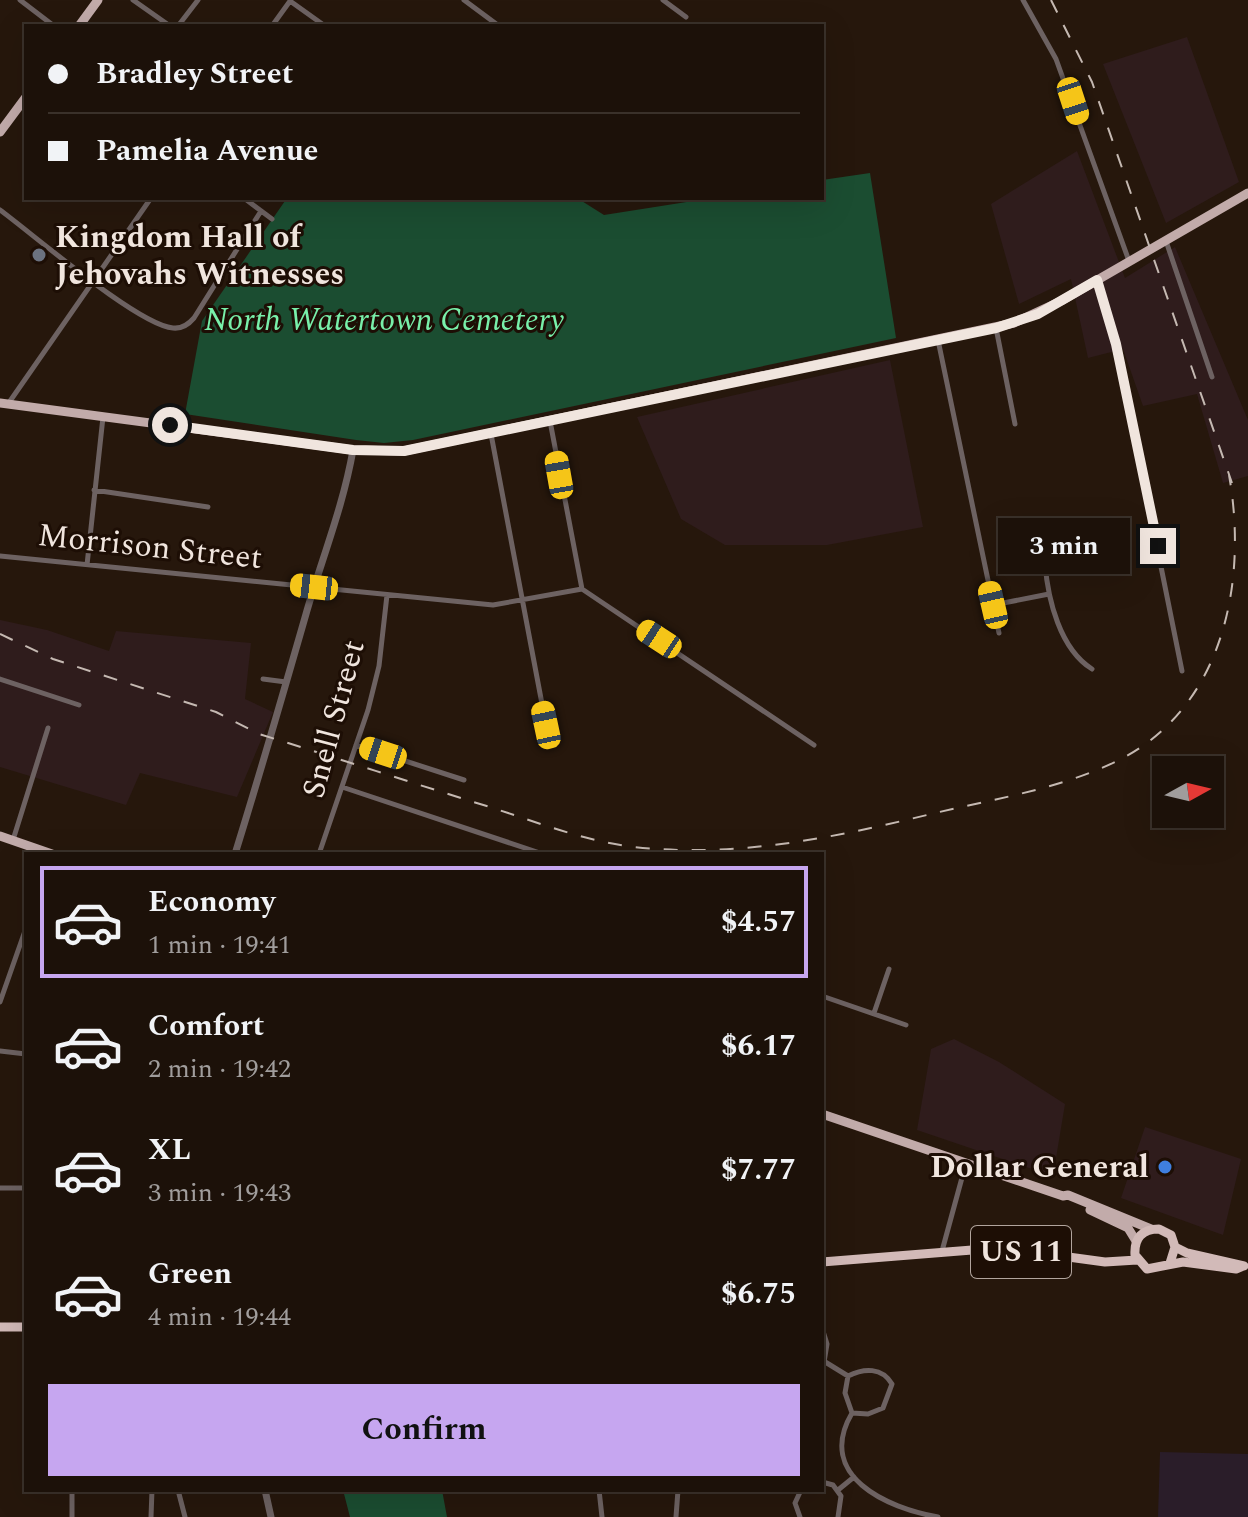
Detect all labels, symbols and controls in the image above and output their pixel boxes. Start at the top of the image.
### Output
text: Bradley Street [96,51,293,97]
car [1054,74,1092,128]
text: Pamelia Avenue [96,128,318,174]
place label: Kingdom Hall of Jehovahs Witnesses [55,213,344,299]
marker: Kingdom Hall of Jehovahs Witnesses [30,246,48,264]
park label: North Watertown Cemetery [204,296,564,345]
route start [152,407,188,443]
car [543,449,575,501]
street label: Morrison Street [36,511,264,583]
callout: 3 min [998,518,1130,574]
text: 3 min [1029,526,1099,566]
route end [1140,528,1176,564]
car [289,573,339,601]
car [976,579,1010,631]
car [632,616,686,662]
street label: Snell Street [289,634,379,804]
car [529,699,563,751]
car [356,734,410,772]
north arrow [1152,756,1224,828]
map controls [1152,756,1224,828]
text: Economy [148,879,275,925]
icon: car [52,886,124,958]
text: $4.57 [721,899,796,945]
text: 1 min · 19:41 [148,925,291,965]
text: Comfort [148,1003,264,1049]
icon: car [52,1010,124,1082]
text: $6.17 [721,1023,796,1069]
text: 2 min · 19:42 [148,1049,291,1089]
text: XL [148,1127,191,1173]
icon: car [52,1134,124,1206]
place label: Dollar General [930,1143,1149,1192]
text: $7.77 [721,1147,796,1193]
marker: Dollar General [1156,1158,1174,1176]
text: 3 min · 19:43 [148,1173,291,1213]
road number: US 11 [971,1226,1071,1278]
text: Green [148,1251,232,1297]
icon: car [52,1258,124,1330]
text: $6.75 [721,1271,796,1317]
text: 4 min · 19:44 [148,1297,291,1337]
button: Confirm [48,1384,800,1476]

